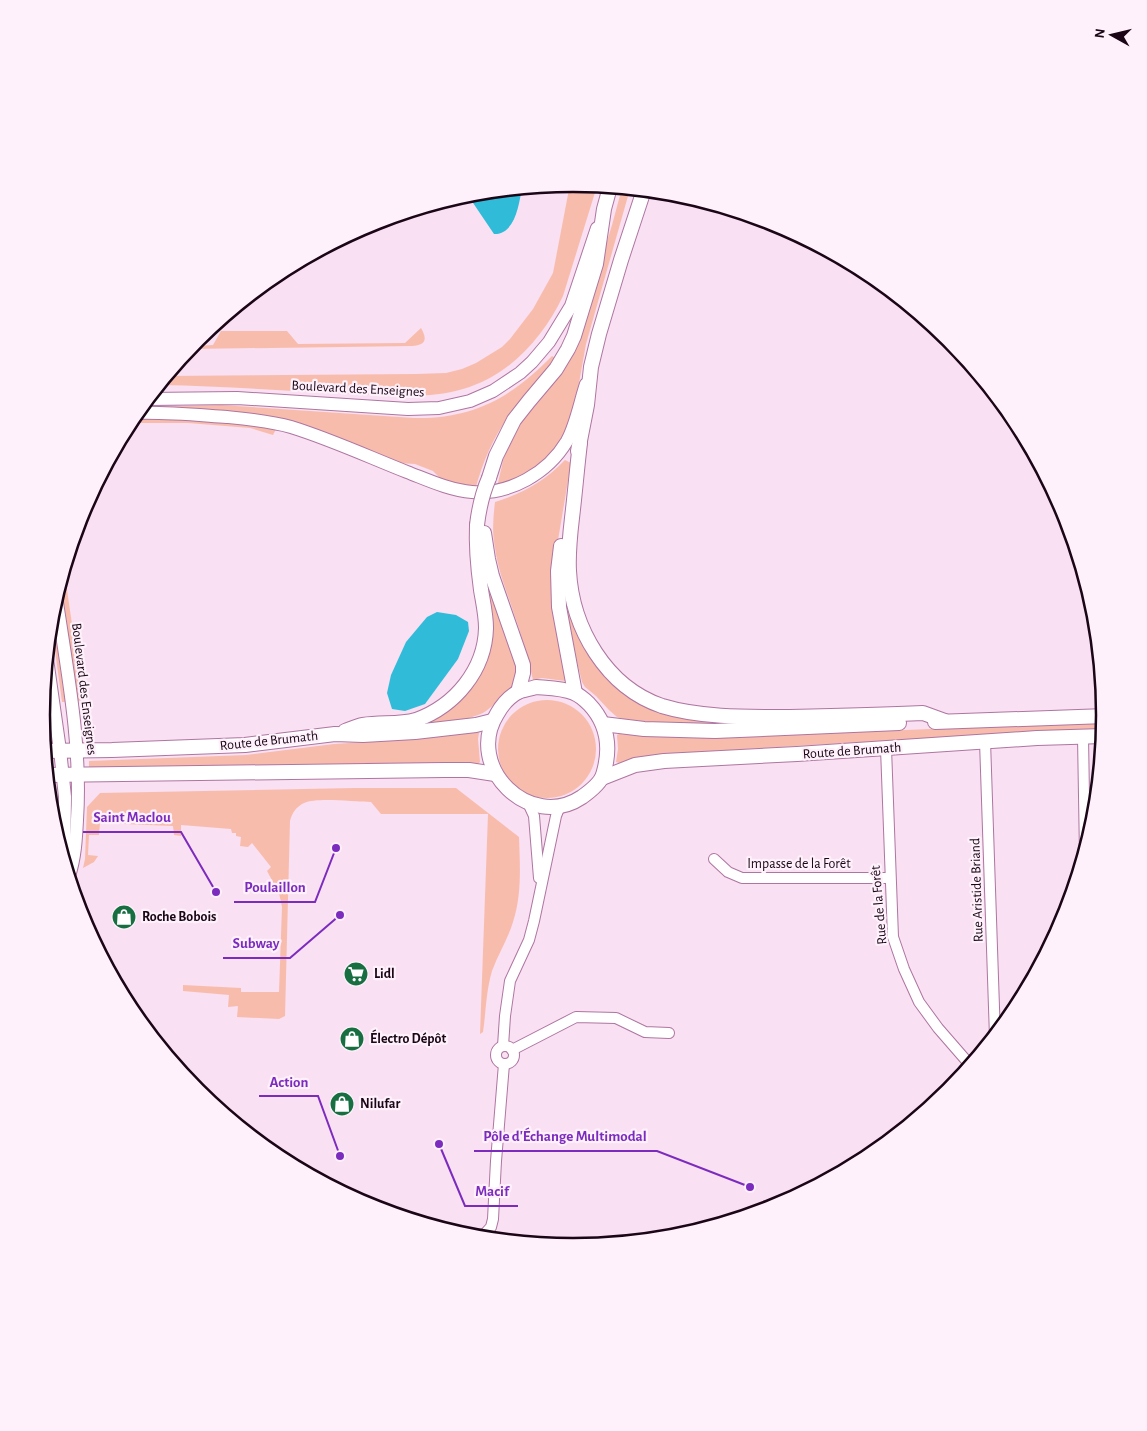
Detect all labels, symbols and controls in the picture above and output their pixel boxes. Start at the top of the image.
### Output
north arrow [1087,10,1137,60]
text: N [1093,28,1108,39]
street label: Boulevard des Enseignes [291,379,425,399]
street label: Boulevard des Enseignes [69,622,99,756]
street label: Route de Brumath [219,729,319,753]
street label: Route de Brumath [802,741,902,761]
callout: Saint Maclou [83,802,181,832]
text: Saint Maclou [93,810,171,825]
street label: Rue Aristide Briand [968,838,986,942]
street label: Impasse de la Forêt [747,857,851,871]
street label: Rue de la Forêt [869,864,889,945]
callout: Poulaillon [234,872,315,902]
text: Poulaillon [244,880,306,895]
shop icon: Roche Bobois [111,904,137,930]
place label: Roche Bobois [142,910,216,924]
callout: Subway [223,928,290,958]
text: Subway [232,936,280,951]
supermarket icon: Lidl [343,961,369,987]
place label: Lidl [374,967,395,981]
shop icon: Électro Dépôt [339,1026,365,1052]
place label: Électro Dépôt [370,1029,446,1046]
callout: Action [259,1066,318,1096]
text: Action [270,1075,308,1090]
shop icon: Nilufar [329,1091,355,1117]
place label: Nilufar [360,1097,400,1111]
callout: Pôle d'Échange Multimodal [474,1121,657,1151]
text: Pôle d'Échange Multimodal [483,1127,647,1144]
callout: Macif [465,1176,518,1206]
text: Macif [475,1184,510,1199]

